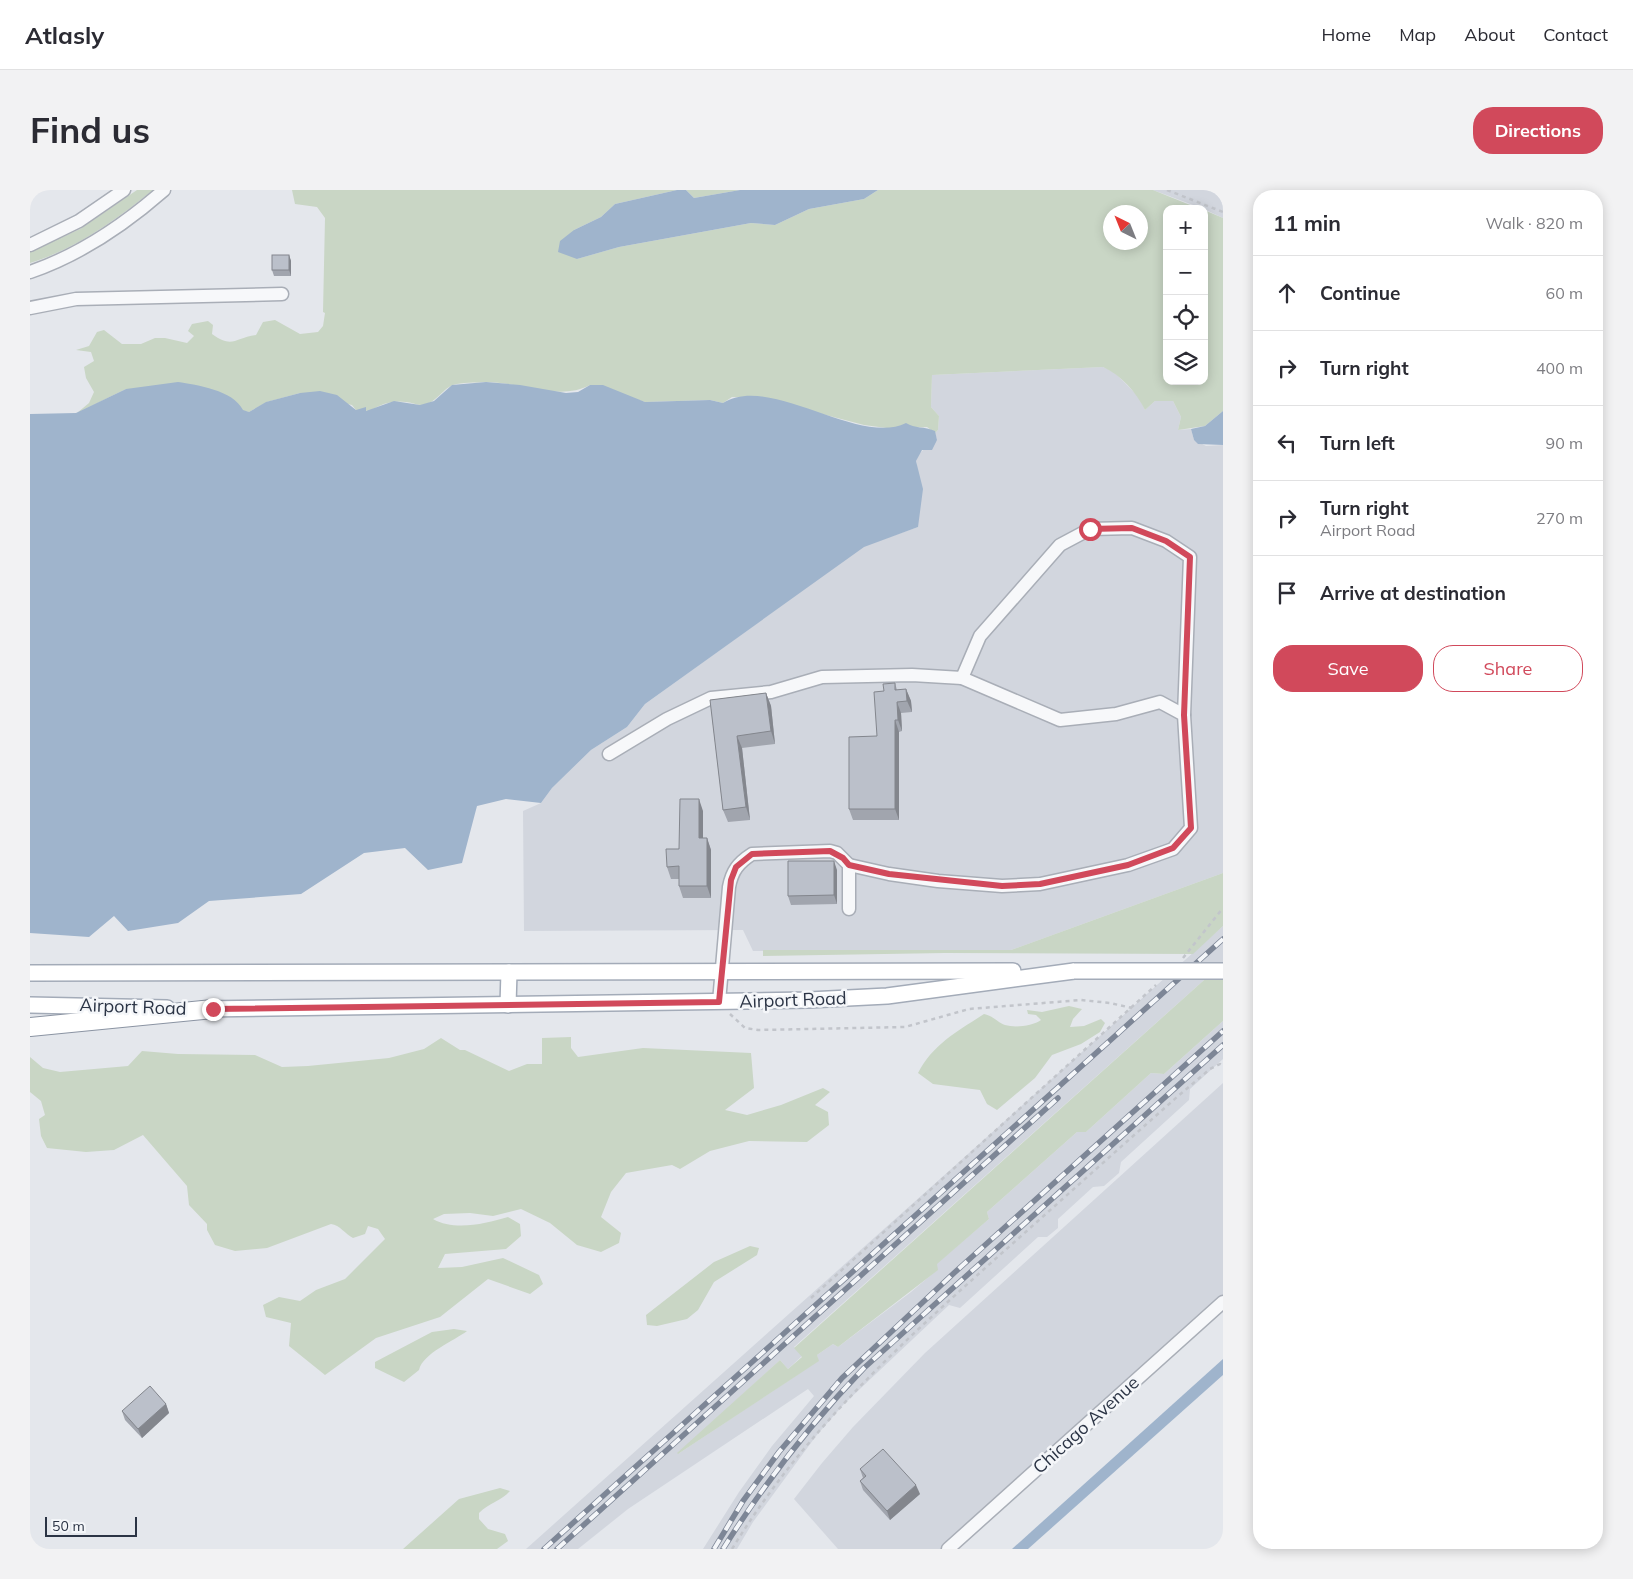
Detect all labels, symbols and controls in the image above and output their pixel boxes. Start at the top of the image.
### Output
text: Atlasly [25,20,104,50]
text: Home [1321,23,1371,46]
text: Map [1399,23,1436,46]
text: About [1464,23,1515,46]
text: Contact [1543,23,1608,46]
button: Directions [1473,107,1603,154]
text: Find us [30,108,150,152]
north arrow [1103,205,1148,250]
map controls [1163,205,1208,385]
button: + [1163,205,1208,250]
text: 11 min [1273,210,1341,236]
text: Walk · 820 m [1485,213,1583,233]
button: − [1163,250,1208,295]
icon: ahead [1273,279,1301,307]
text: Continue [1320,281,1400,305]
text: 60 m [1546,283,1583,303]
button: locate [1163,295,1208,340]
button: layers [1163,340,1208,385]
icon: right [1273,354,1301,382]
text: Turn right [1320,356,1409,380]
text: 400 m [1536,358,1583,378]
icon: left [1273,429,1301,457]
text: Turn left [1320,431,1395,455]
text: 90 m [1546,433,1583,453]
text: Turn right [1320,496,1409,520]
icon: right [1273,504,1301,532]
text: 270 m [1536,508,1583,528]
route start [1079,518,1102,541]
text: Airport Road [1320,520,1415,540]
icon: arrive [1273,579,1301,607]
text: Arrive at destination [1320,581,1506,605]
button: Save [1273,645,1423,692]
button: Share [1433,645,1583,692]
street label: Airport Road [739,986,847,1013]
street label: Airport Road [79,993,187,1020]
route end [202,998,225,1021]
street label: Chicago Avenue [1028,1371,1144,1478]
scale bar [45,1514,138,1537]
text: 50 m [52,1517,85,1535]

